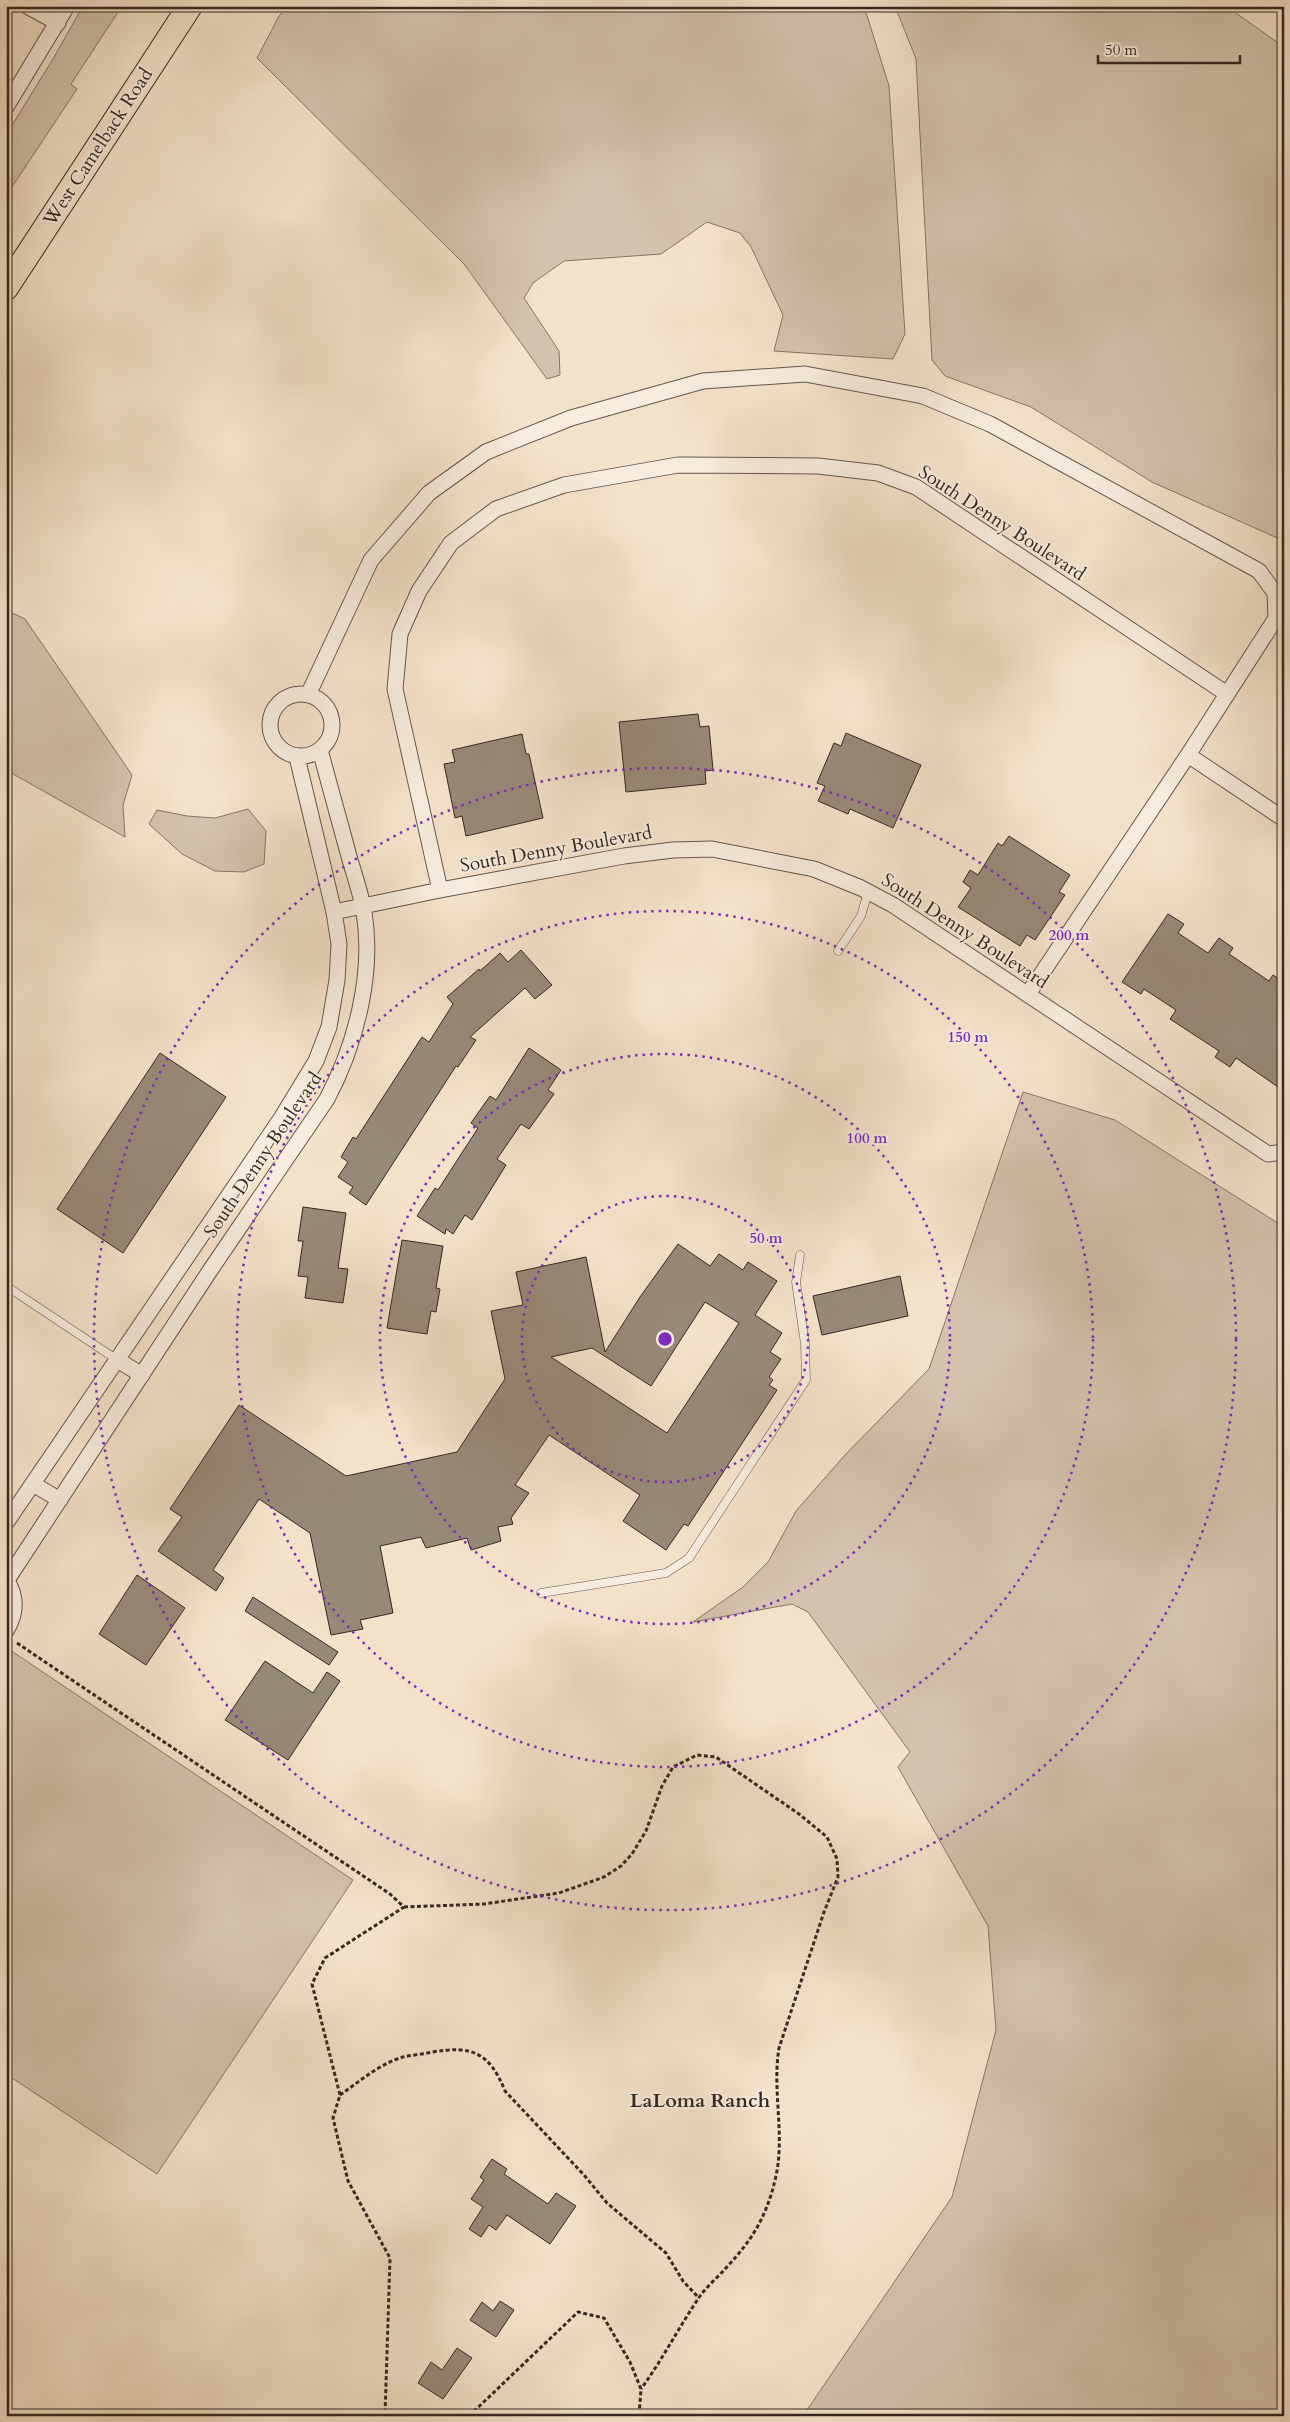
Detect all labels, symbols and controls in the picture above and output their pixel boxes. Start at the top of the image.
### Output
scale bar [1098,32,1240,64]
text: 50 m [1105,40,1137,60]
street label: West Camelback Road [37,63,159,232]
street label: South Denny Boulevard [913,459,1091,587]
street label: South Denny Boulevard [458,819,654,879]
street label: South Denny Boulevard [876,867,1054,995]
text: 200 m [1049,925,1090,945]
text: 150 m [948,1027,989,1047]
street label: South Denny Boulevard [198,1067,328,1243]
text: 100 m [847,1128,888,1148]
text: 50 m [749,1228,783,1248]
centre of rings [656,1330,674,1348]
district label: LaLoma Ranch [630,2087,771,2114]

